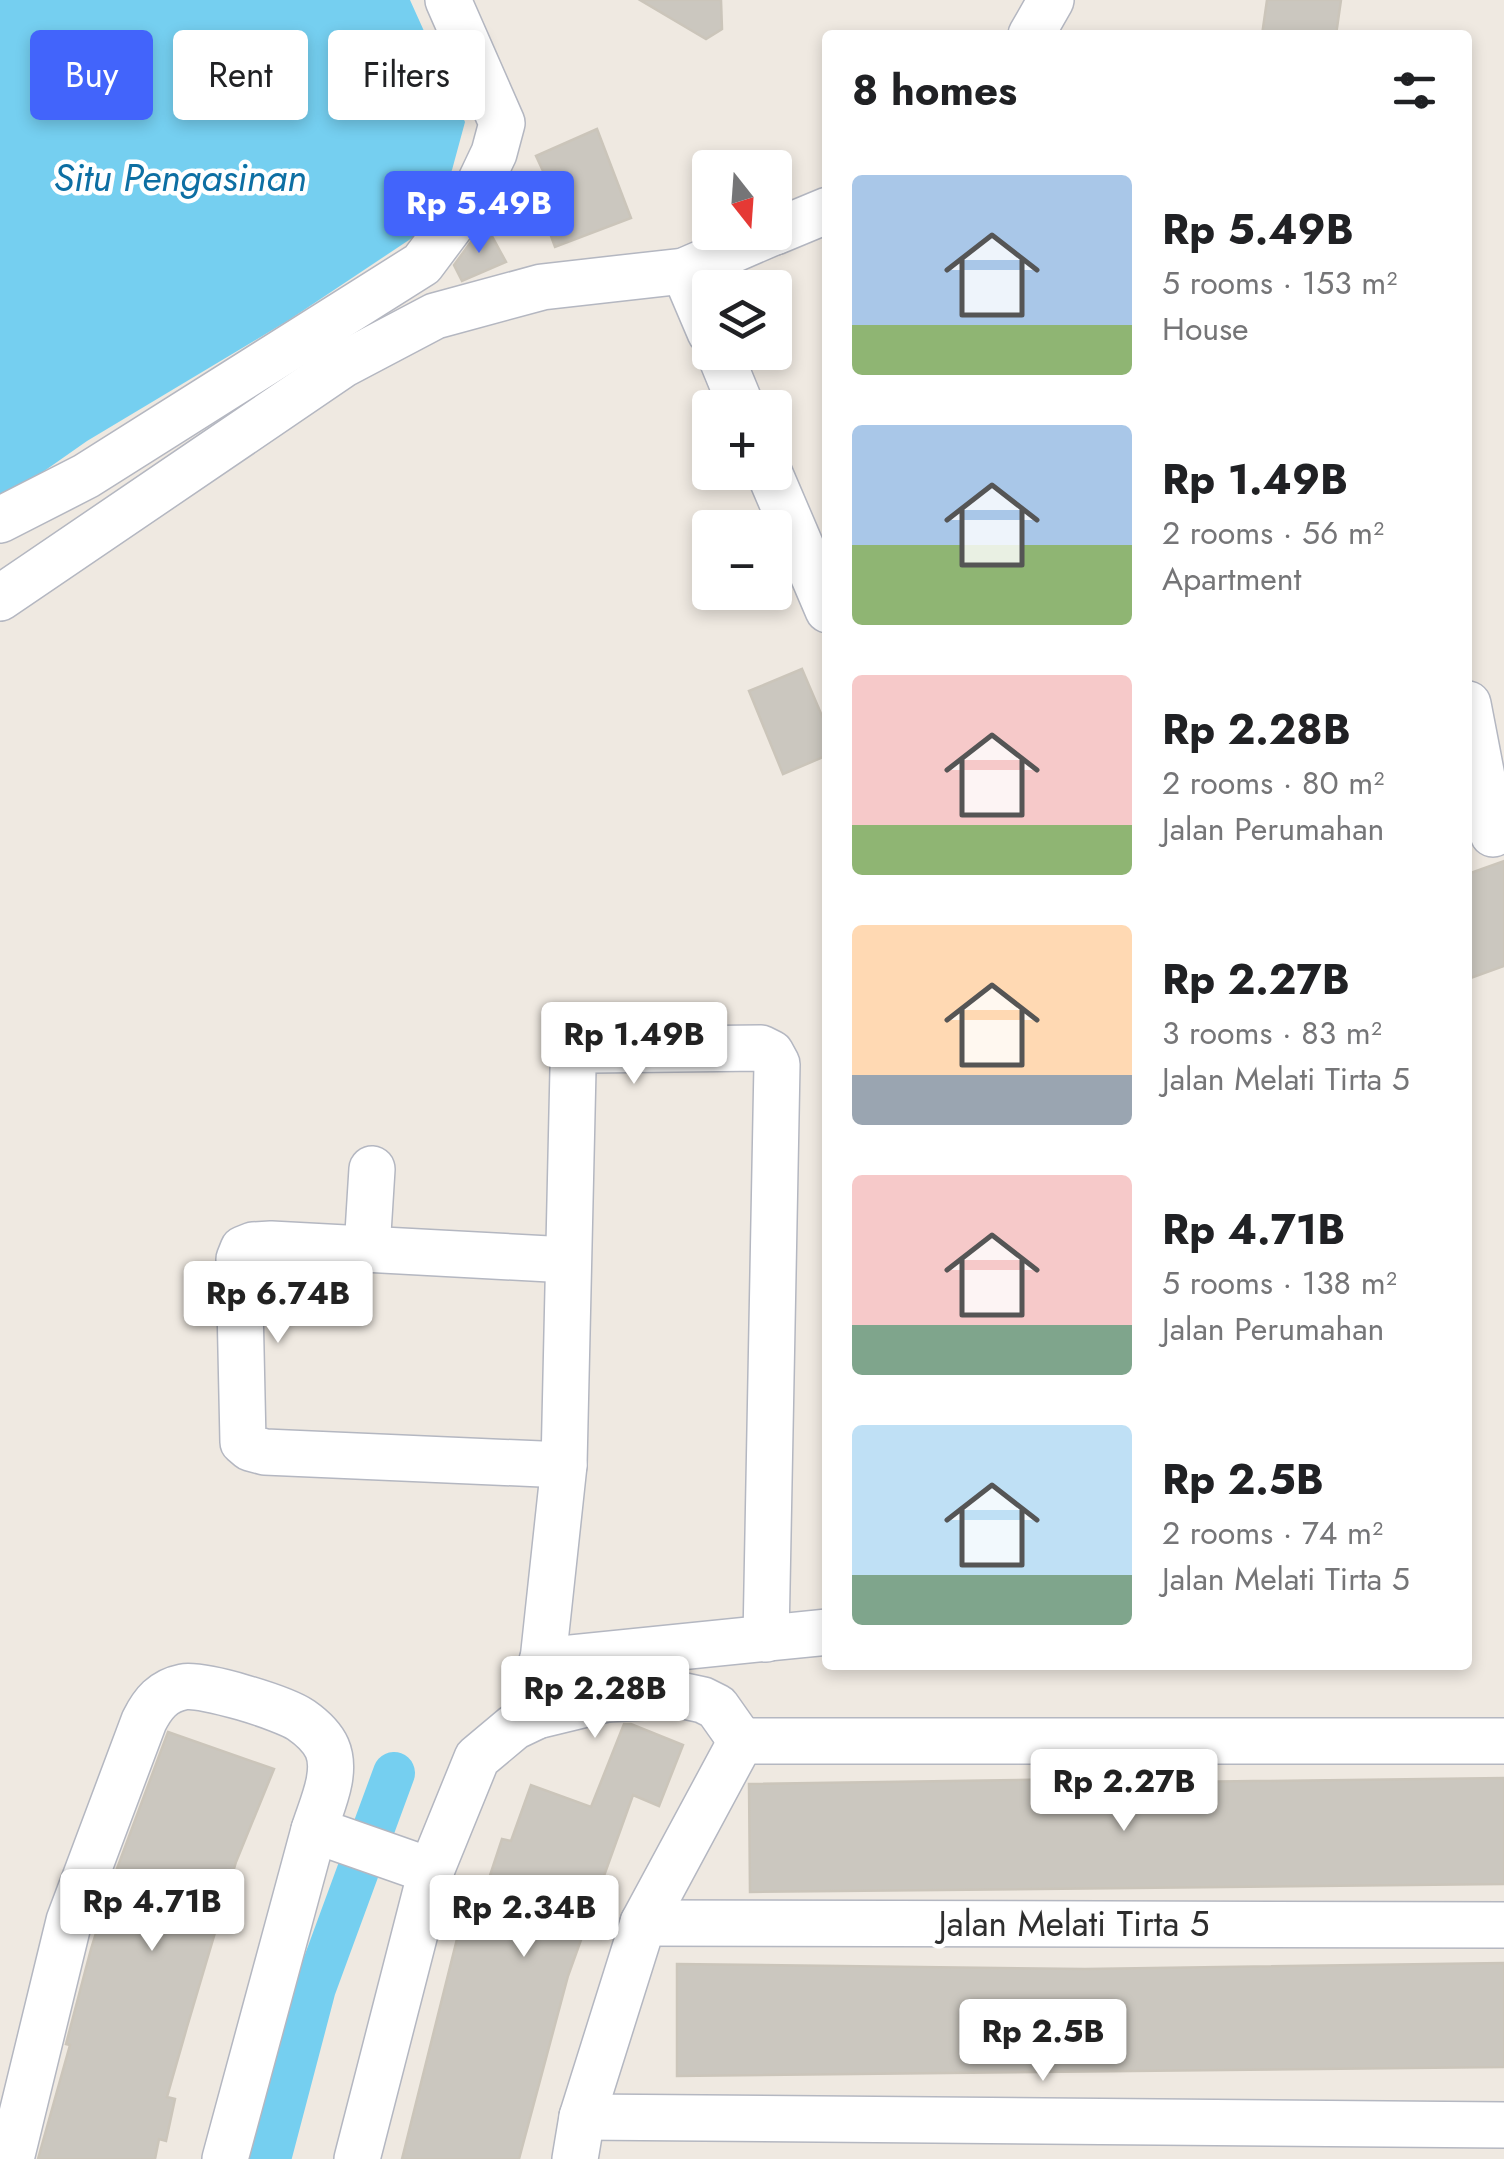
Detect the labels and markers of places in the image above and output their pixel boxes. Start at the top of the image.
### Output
pin: Rp 5.49B [376,171,582,256]
pin: Rp 1.49B [531,1002,737,1087]
pin: Rp 6.74B [175,1261,381,1346]
pin: Rp 2.28B [492,1656,698,1741]
pin: Rp 2.27B [1021,1749,1227,1834]
pin: Rp 4.71B [49,1869,255,1954]
pin: Rp 2.34B [421,1875,627,1960]
pin: Rp 2.5B [951,1999,1135,2084]

